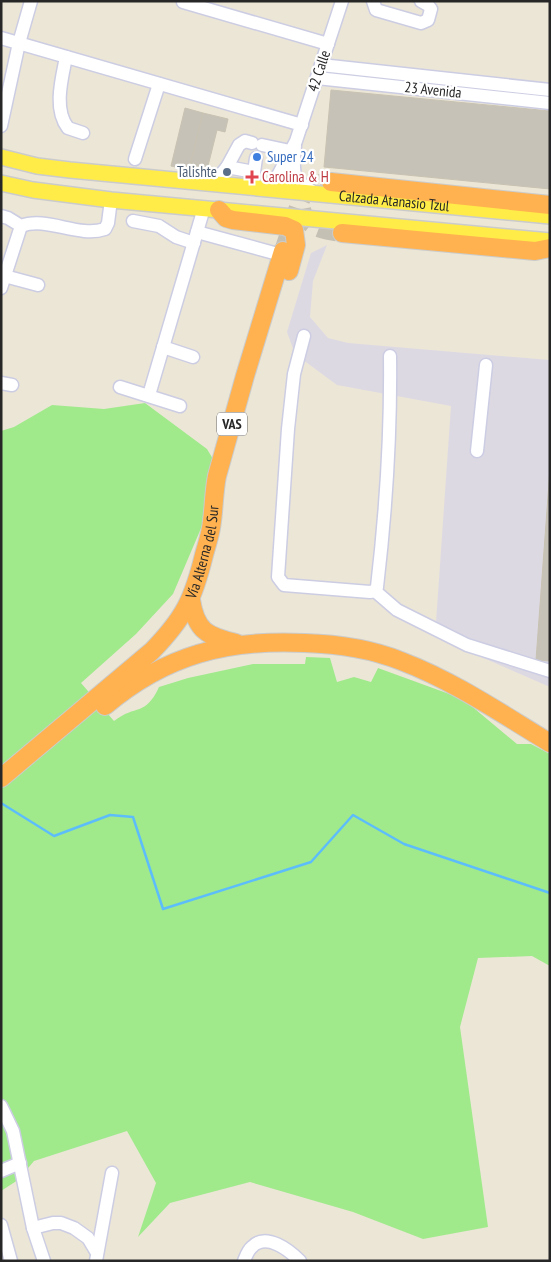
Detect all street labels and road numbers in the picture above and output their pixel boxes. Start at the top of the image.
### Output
street label: 42 Calle [303,48,334,94]
street label: 23 Avenida [404,77,463,102]
street label: Calzada Atanasio Tzul [338,186,451,215]
road number: VAS [217,412,247,436]
street label: Vía Alterna del Sur [181,504,223,602]

